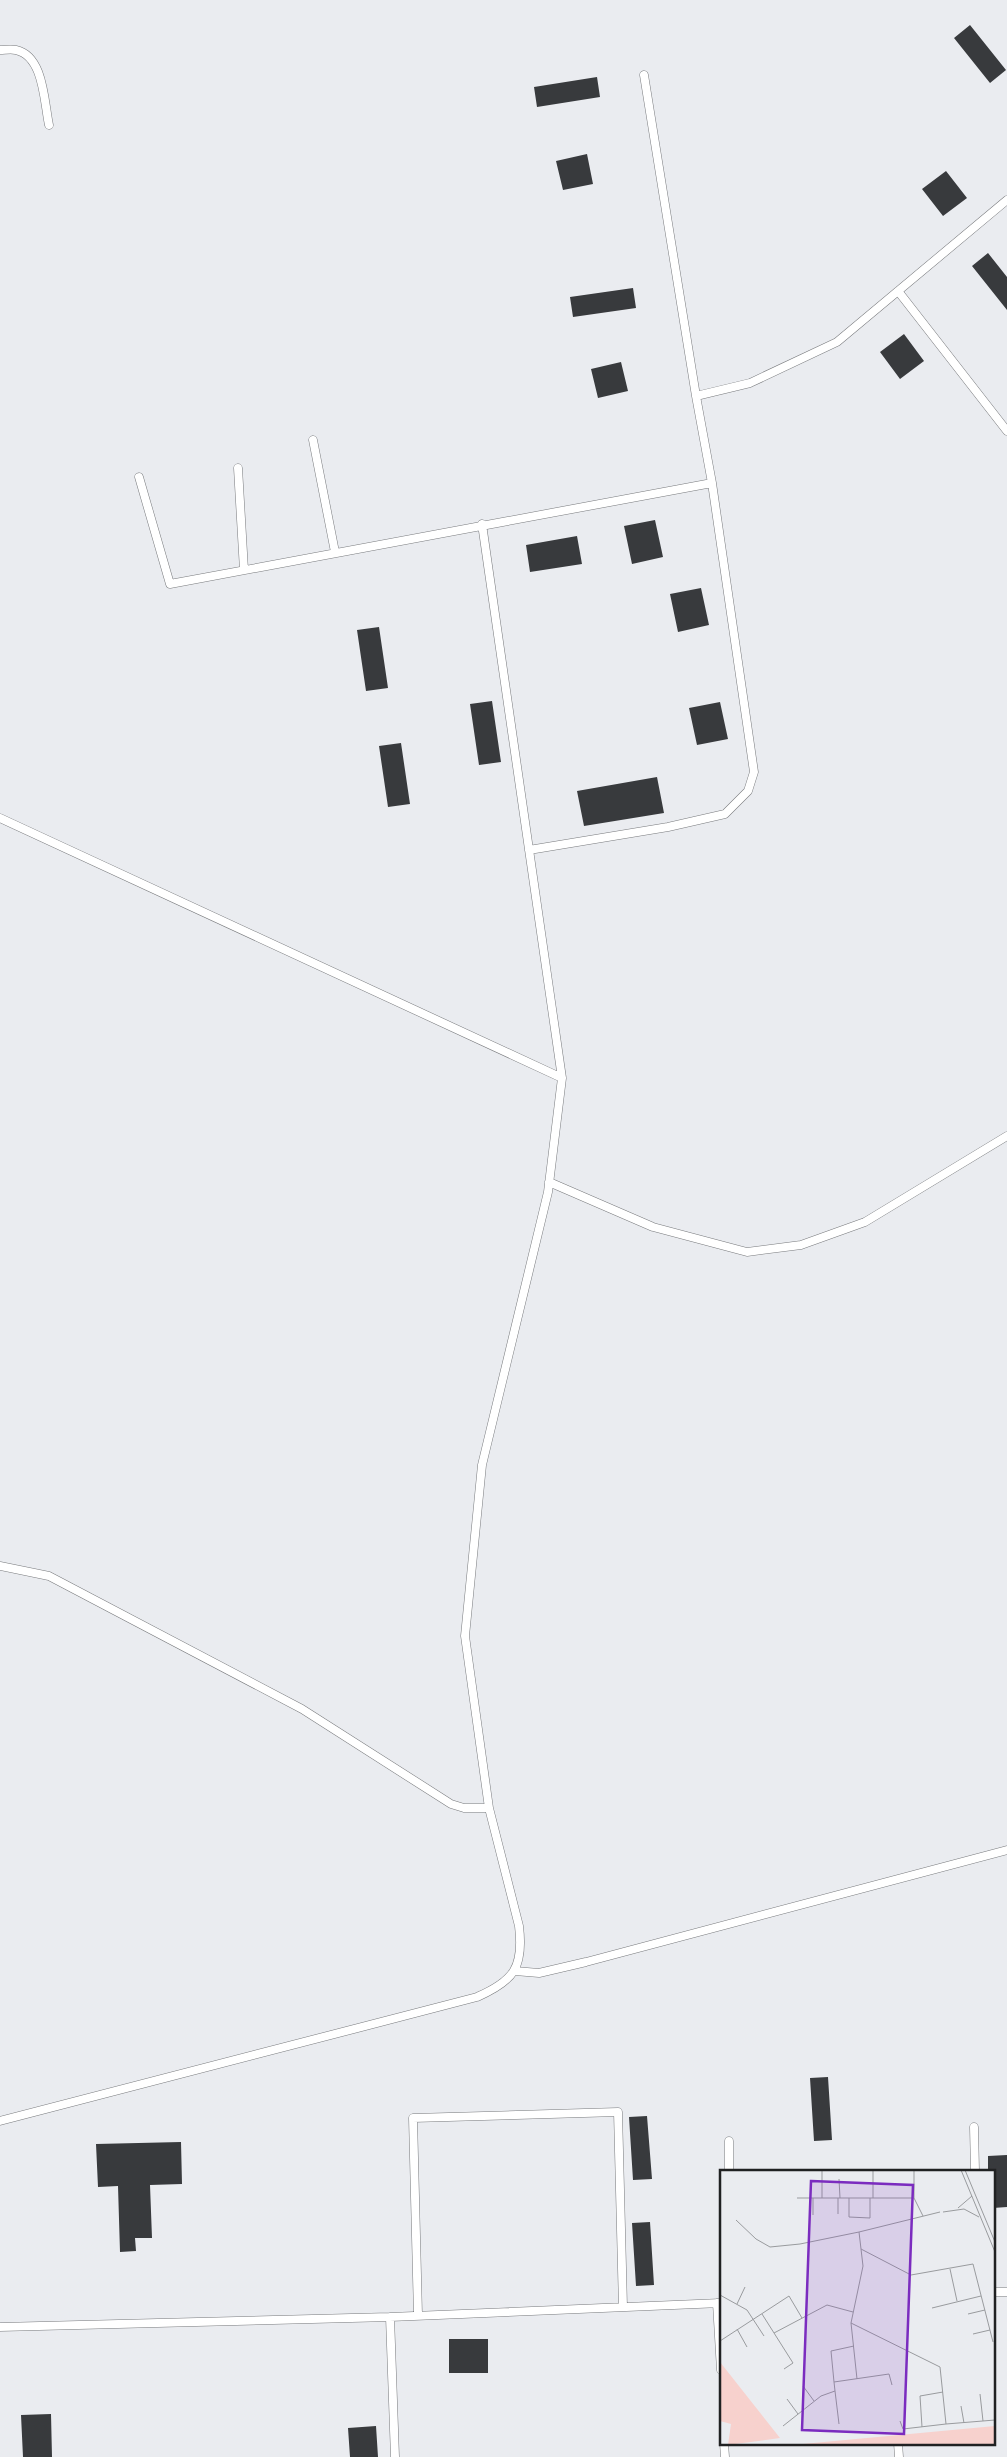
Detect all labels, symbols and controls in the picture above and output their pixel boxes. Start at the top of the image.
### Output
inset map [720,2170,994,2444]

